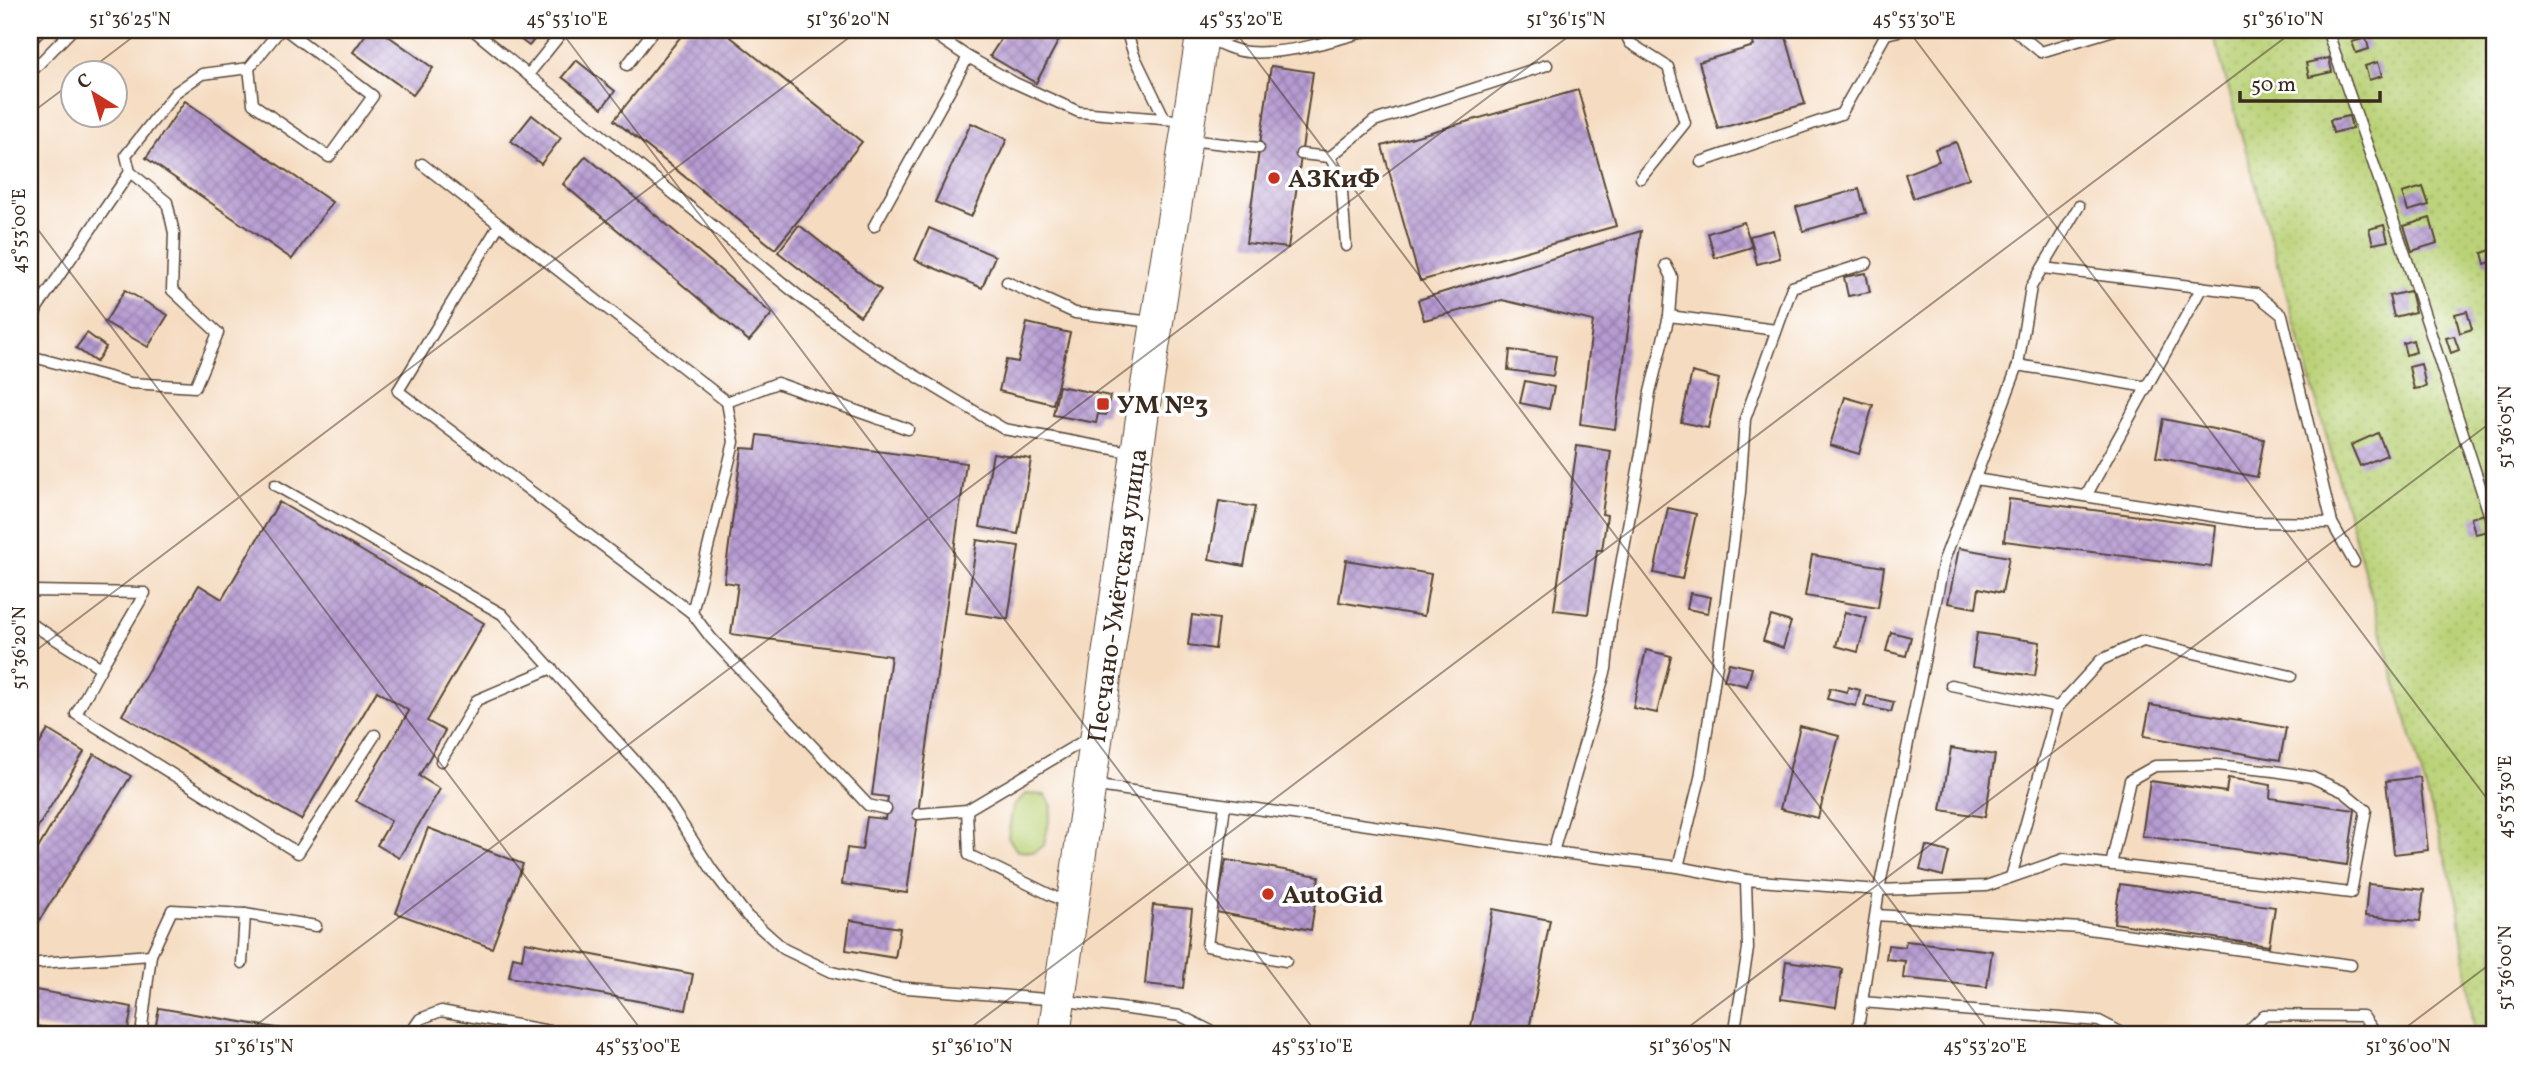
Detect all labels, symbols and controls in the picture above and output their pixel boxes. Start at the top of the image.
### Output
text: 51°36'25"N [89,8,171,33]
text: 45°53'10"E [526,8,608,33]
text: 51°36'20"N [806,8,890,33]
text: 45°53'20"E [1199,8,1283,33]
text: 51°36'15"N [1526,8,1606,33]
text: 45°53'30"E [1872,8,1956,33]
text: 51°36'10"N [2242,8,2324,33]
north arrow [60,60,130,130]
scale bar [2240,60,2380,104]
text: С [72,68,98,96]
text: 50 m [2251,71,2296,100]
place label: АЗКиФ [1288,162,1380,198]
marker: АЗКиФ [1266,170,1282,186]
text: 45°53'00"E [8,188,33,274]
text: 51°36'05"N [2494,386,2519,468]
place label: УМ №3 [1117,388,1208,424]
marker: УМ №3 [1095,396,1111,412]
street label: Песчано-Умётская улица [1080,446,1157,745]
text: 51°36'20"N [8,606,33,690]
text: 45°53'30"E [2494,755,2519,839]
place label: AutoGid [1282,878,1383,914]
marker: AutoGid [1260,886,1276,902]
text: 51°36'00"N [2494,925,2519,1011]
text: 51°36'15"N [214,1035,294,1060]
text: 45°53'00"E [595,1035,681,1060]
text: 51°36'10"N [931,1035,1013,1060]
text: 45°53'10"E [1271,1035,1353,1060]
text: 51°36'05"N [1649,1035,1731,1060]
text: 45°53'20"E [1943,1035,2027,1060]
text: 51°36'00"N [2365,1035,2451,1060]

